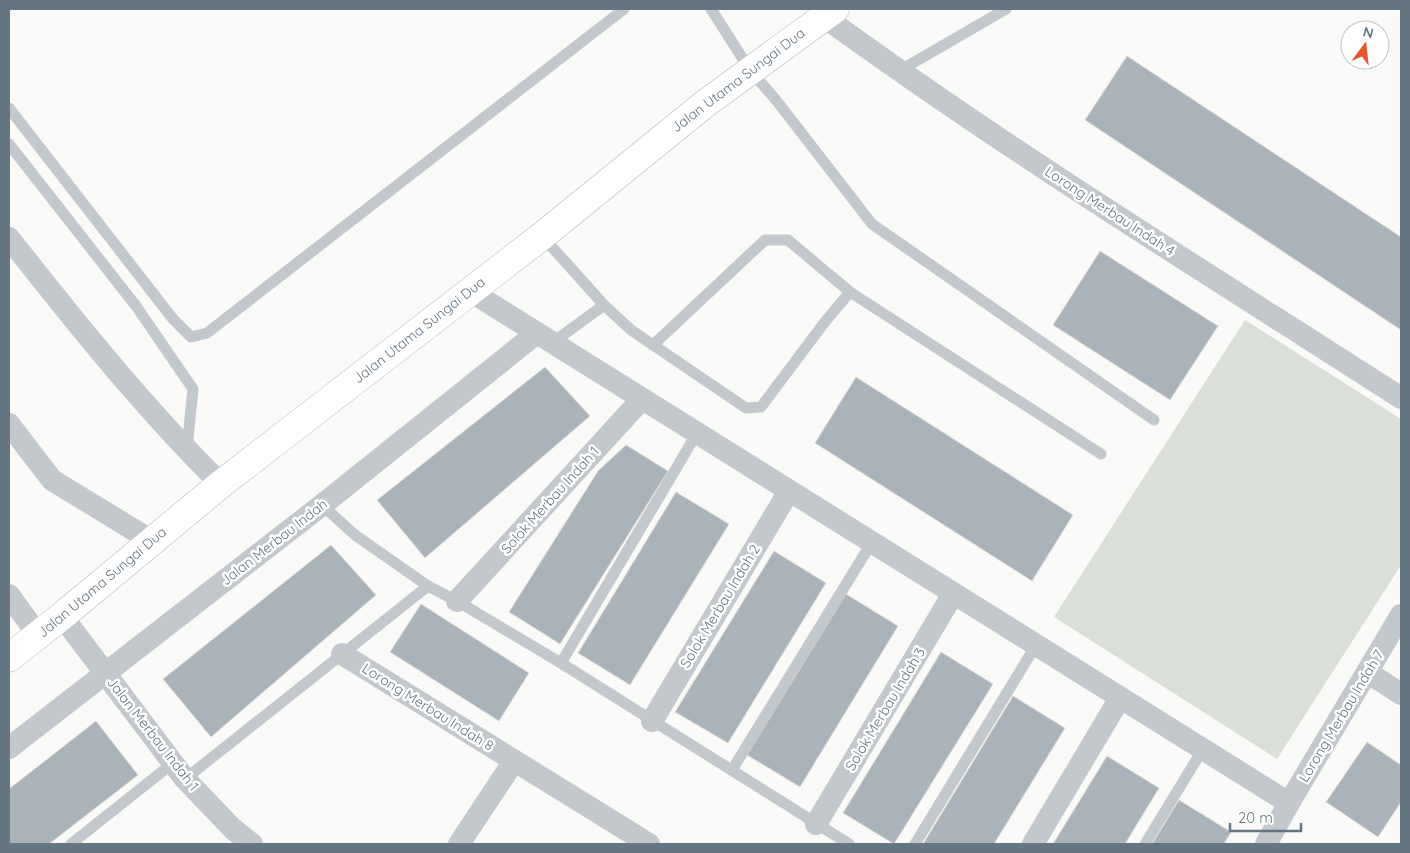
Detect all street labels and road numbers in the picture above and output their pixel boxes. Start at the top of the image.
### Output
street label: Jalan Utama Sungai Dua [668,24,808,136]
street label: Lorong Merbau Indah 4 [1042,162,1178,260]
street label: Jalan Utama Sungai Dua [349,273,489,387]
street label: Solok Merbau Indah 1 [497,443,603,557]
street label: Jalan Merbau Indah [217,495,331,589]
street label: Jalan Utama Sungai Dua [34,523,170,641]
street label: Solok Merbau Indah 2 [676,541,764,671]
street label: Solok Merbau Indah 3 [841,644,929,774]
street label: Lorong Merbau Indah 7 [1294,647,1388,785]
street label: Lorong Merbau Indah 8 [359,659,497,755]
street label: Jalan Merbau Indah 1 [103,674,203,794]

